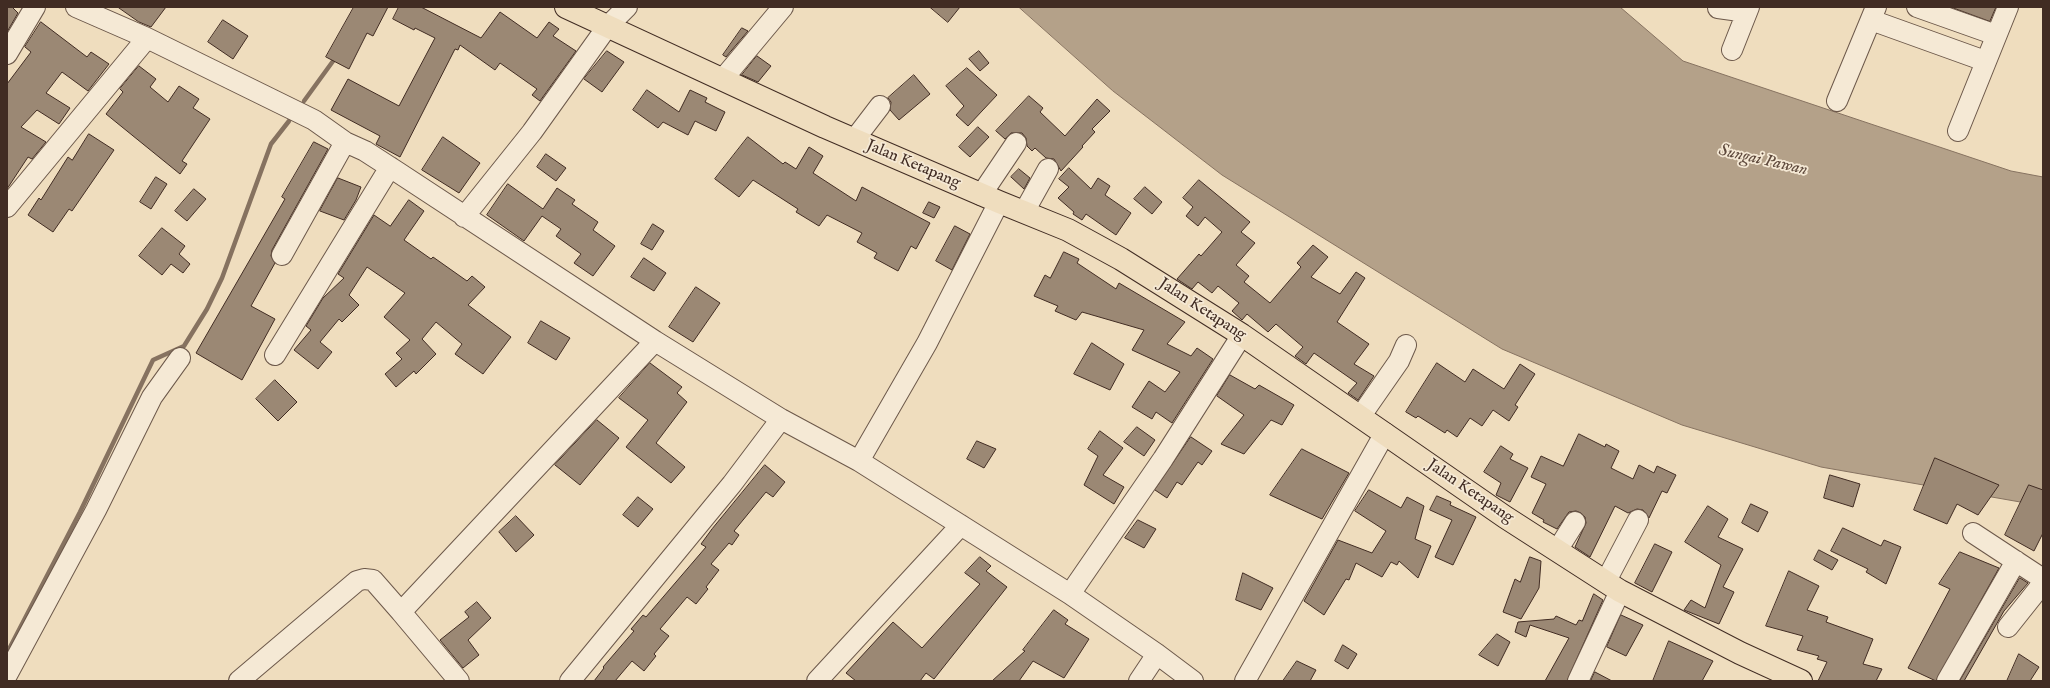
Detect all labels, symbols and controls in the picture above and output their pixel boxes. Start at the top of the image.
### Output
street label: Jalan Ketapang [863,137,963,193]
water label: Sungai Pawan [1717,141,1809,181]
street label: Jalan Ketapang [1155,275,1249,345]
street label: Jalan Ketapang [1423,456,1517,528]

